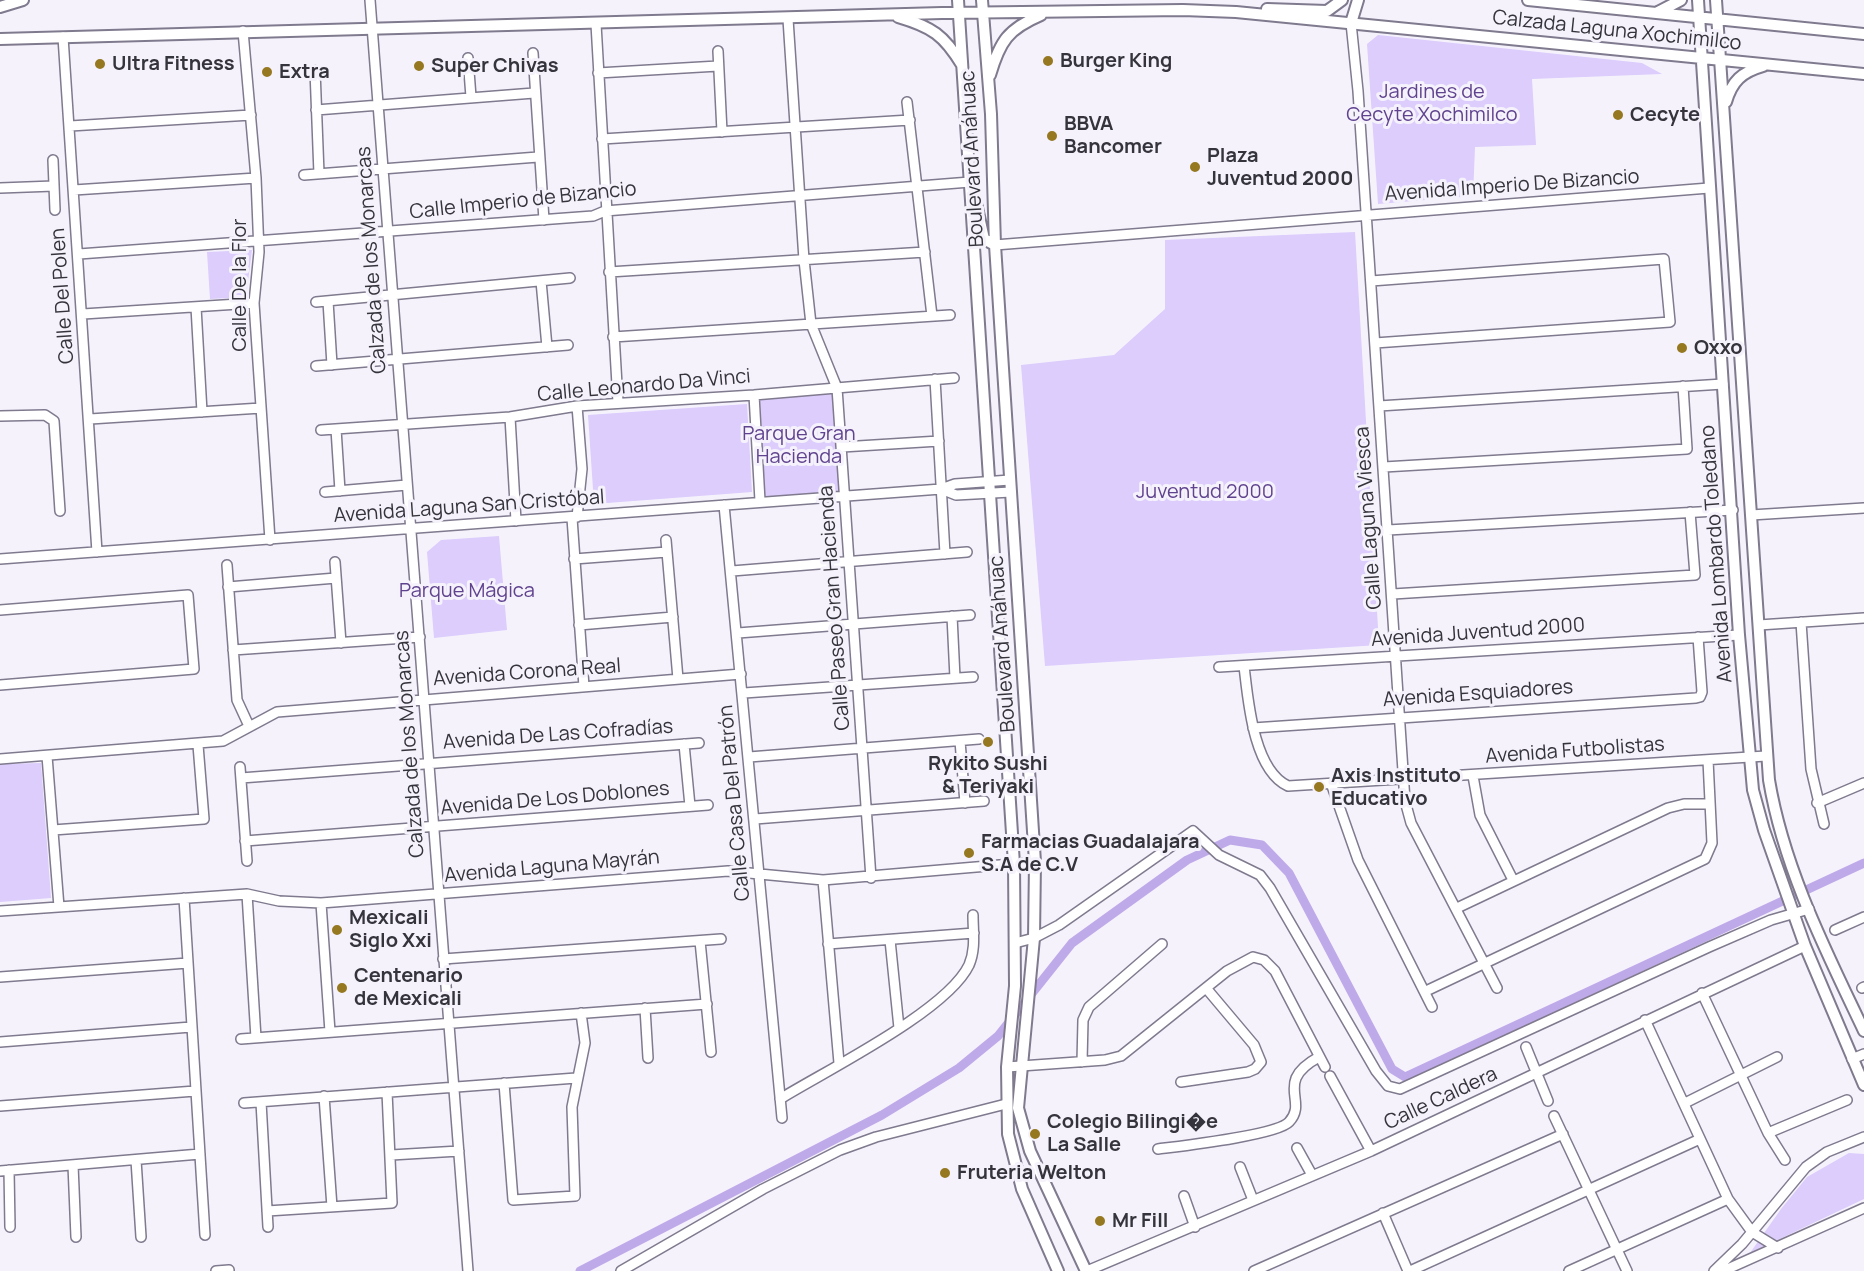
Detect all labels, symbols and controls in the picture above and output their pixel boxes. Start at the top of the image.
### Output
street label: Calzada Laguna Xochimilco [1491,6,1743,56]
place label: Burger King [1060,49,1172,73]
place label: Ultra Fitness [112,52,235,76]
place label: Super Chivas [431,54,559,78]
marker: Burger King [1041,54,1055,68]
marker: Ultra Fitness [93,57,107,71]
marker: Super Chivas [412,59,426,73]
place label: Extra [279,60,330,84]
marker: Extra [260,65,274,79]
street label: Boulevard Anáhuac [956,70,990,248]
park label: Jardines de Cecyte Xochimilco [1346,80,1518,127]
place label: Cecyte [1630,103,1700,127]
marker: Cecyte [1611,108,1625,122]
place label: BBVA Bancomer [1064,112,1162,159]
marker: BBVA Bancomer [1045,129,1059,143]
place label: Plaza Juventud 2000 [1207,144,1353,191]
street label: Calzada de los Monarcas [352,146,392,374]
marker: Plaza Juventud 2000 [1188,160,1202,174]
street label: Avenida Imperio De Bizancio [1384,165,1640,207]
street label: Calle Imperio de Bizancio [408,177,638,225]
street label: Calle De la Flor [228,218,252,352]
street label: Calle Del Polen [46,227,80,365]
place label: Oxxo [1694,336,1743,360]
marker: Oxxo [1675,341,1689,355]
street label: Calle Leonardo Da Vinci [536,365,752,407]
park label: Parque Gran Hacienda [742,422,856,469]
street label: Avenida Lombardo Toledano [1696,424,1738,684]
street label: Calle Laguna Viesca [1351,426,1387,610]
park label: Juventud 2000 [1136,480,1274,504]
street label: Calle Paseo Gran Hacienda [814,485,856,731]
street label: Avenida Laguna San Cristóbal [333,486,605,528]
street label: Boulevard Anáhuac [985,555,1021,733]
park label: Parque Mágica [399,579,535,603]
street label: Avenida Juventud 2000 [1370,614,1586,652]
street label: Calzada de los Monarcas [390,630,430,858]
street label: Avenida Corona Real [432,654,622,692]
street label: Avenida Esquiadores [1382,675,1574,713]
street label: Calle Casa Del Patrón [714,704,756,902]
street label: Avenida De Las Cofradías [442,715,674,755]
street label: Avenida Futbolistas [1485,733,1665,769]
marker: Rykito Sushi & Teriyaki [981,735,995,749]
place label: Rykito Sushi & Teriyaki [928,752,1048,799]
place label: Axis Instituto Educativo [1331,764,1461,811]
street label: Avenida De Los Doblones [440,777,670,821]
marker: Axis Instituto Educativo [1312,780,1326,794]
place label: Farmacias Guadalajara S.A de C.V [981,830,1199,877]
street label: Avenida Laguna Mayrán [443,846,661,888]
marker: Farmacias Guadalajara S.A de C.V [962,846,976,860]
place label: Mexicali Siglo Xxi [349,906,432,953]
marker: Mexicali Siglo Xxi [330,923,344,937]
place label: Centenario de Mexicali [354,964,463,1011]
marker: Centenario de Mexicali [335,981,349,995]
street label: Calle Caldera [1381,1062,1501,1136]
place label: Colegio Bilingi�e La Salle [1047,1110,1218,1157]
marker: Colegio Bilingi�e La Salle [1028,1127,1042,1141]
place label: Fruteria Welton [957,1161,1106,1185]
marker: Fruteria Welton [938,1166,952,1180]
place label: Mr Fill [1112,1209,1168,1233]
marker: Mr Fill [1093,1214,1107,1228]

